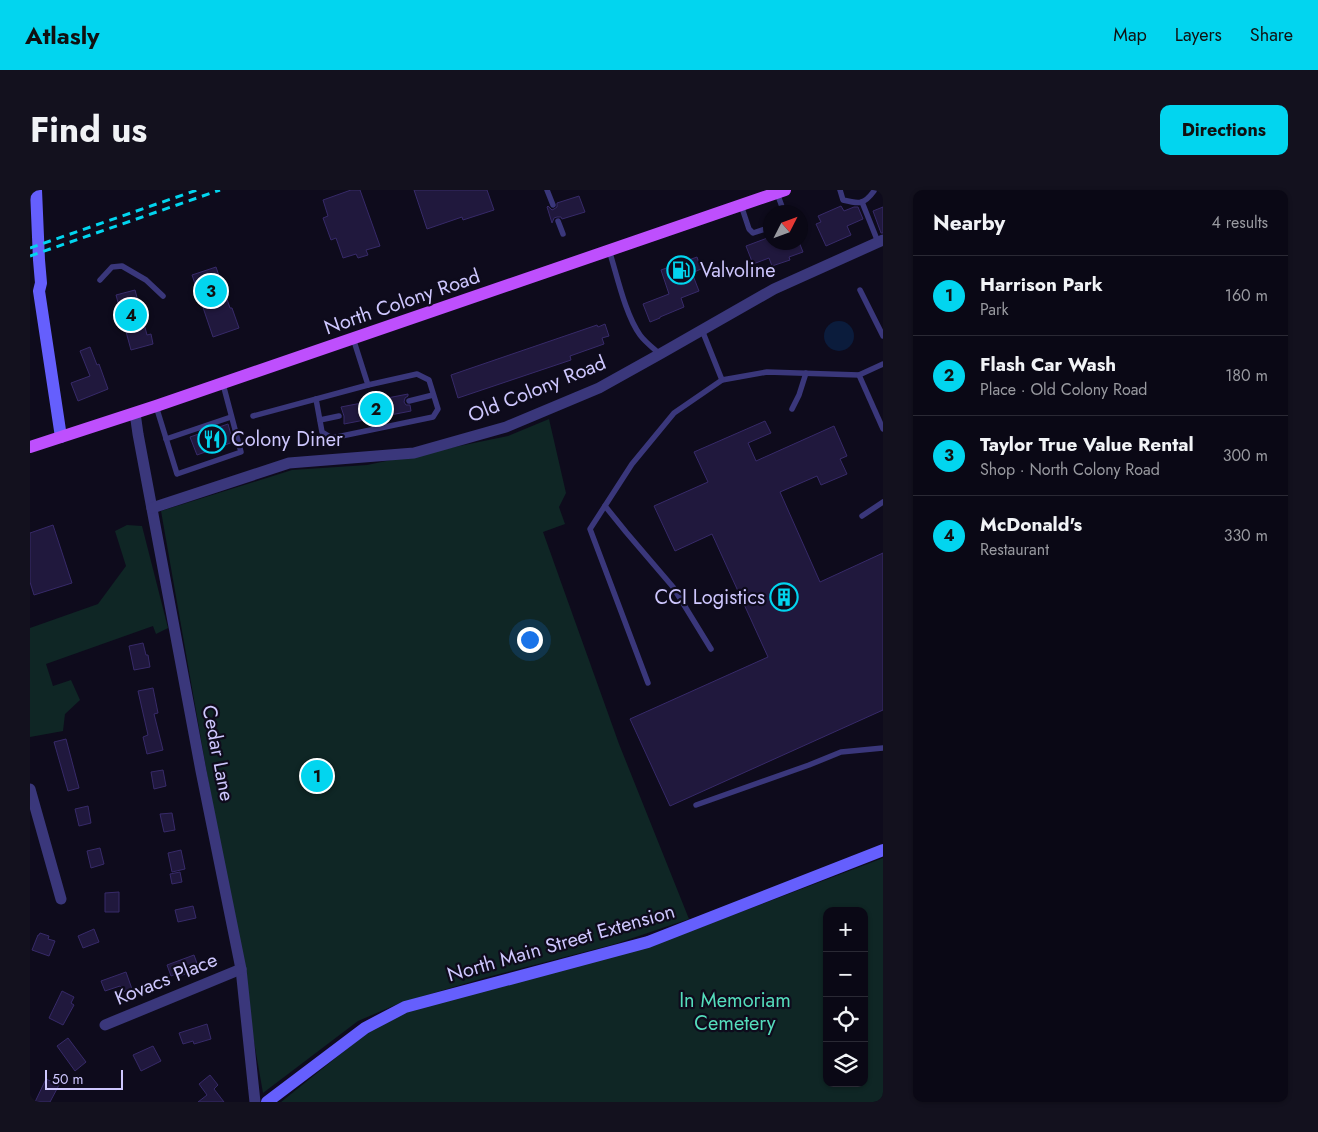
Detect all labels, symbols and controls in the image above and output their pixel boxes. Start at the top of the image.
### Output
text: Atlasly [25,18,100,53]
text: Map [1113,22,1147,48]
text: Layers [1175,22,1222,48]
text: Share [1250,22,1293,48]
text: Find us [30,105,147,155]
button: Directions [1160,105,1288,155]
north arrow [763,205,808,250]
text: Nearby [933,208,1005,238]
text: 4 results [1212,211,1268,234]
fuel station icon: Valvoline [666,255,696,285]
place label: Valvoline [700,256,775,285]
street label: North Colony Road [320,262,484,342]
text: Harrison Park [980,271,1103,298]
pin: 3 [195,272,227,310]
text: 1 [945,284,953,307]
text: 160 m [1225,284,1268,307]
pin: 4 [115,296,147,334]
text: Park [980,298,1009,321]
street label: Old Colony Road [464,348,610,430]
text: Flash Car Wash [980,351,1116,378]
text: 2 [944,364,954,387]
text: 180 m [1225,364,1268,387]
text: Place · Old Colony Road [980,378,1147,401]
pin: 2 [360,390,392,428]
restaurant icon: Colony Diner [197,424,227,454]
place label: Colony Diner [231,425,343,454]
text: Taylor True Value Rental [980,431,1194,458]
text: 3 [944,444,954,467]
text: 300 m [1223,444,1268,467]
text: Shop · North Colony Road [980,458,1160,481]
text: McDonald's [980,511,1082,538]
text: 4 [943,524,955,547]
text: 330 m [1224,524,1268,547]
text: Restaurant [980,538,1049,561]
building icon: CCI Logistics [769,582,799,612]
place label: CCI Logistics [655,583,765,612]
your location [517,627,543,653]
street label: Cedar Lane [194,702,242,804]
pin: 1 [301,757,333,795]
street label: North Main Street Extension [444,897,678,989]
map controls [823,907,868,1087]
button: + [823,907,868,952]
street label: Kovacs Place [110,945,222,1013]
button: − [823,952,868,997]
park label: In Memoriam Cemetery [679,986,791,1038]
button: locate [823,997,868,1042]
button: layers [823,1042,868,1087]
scale bar [45,1067,122,1090]
text: 50 m [52,1069,83,1089]

